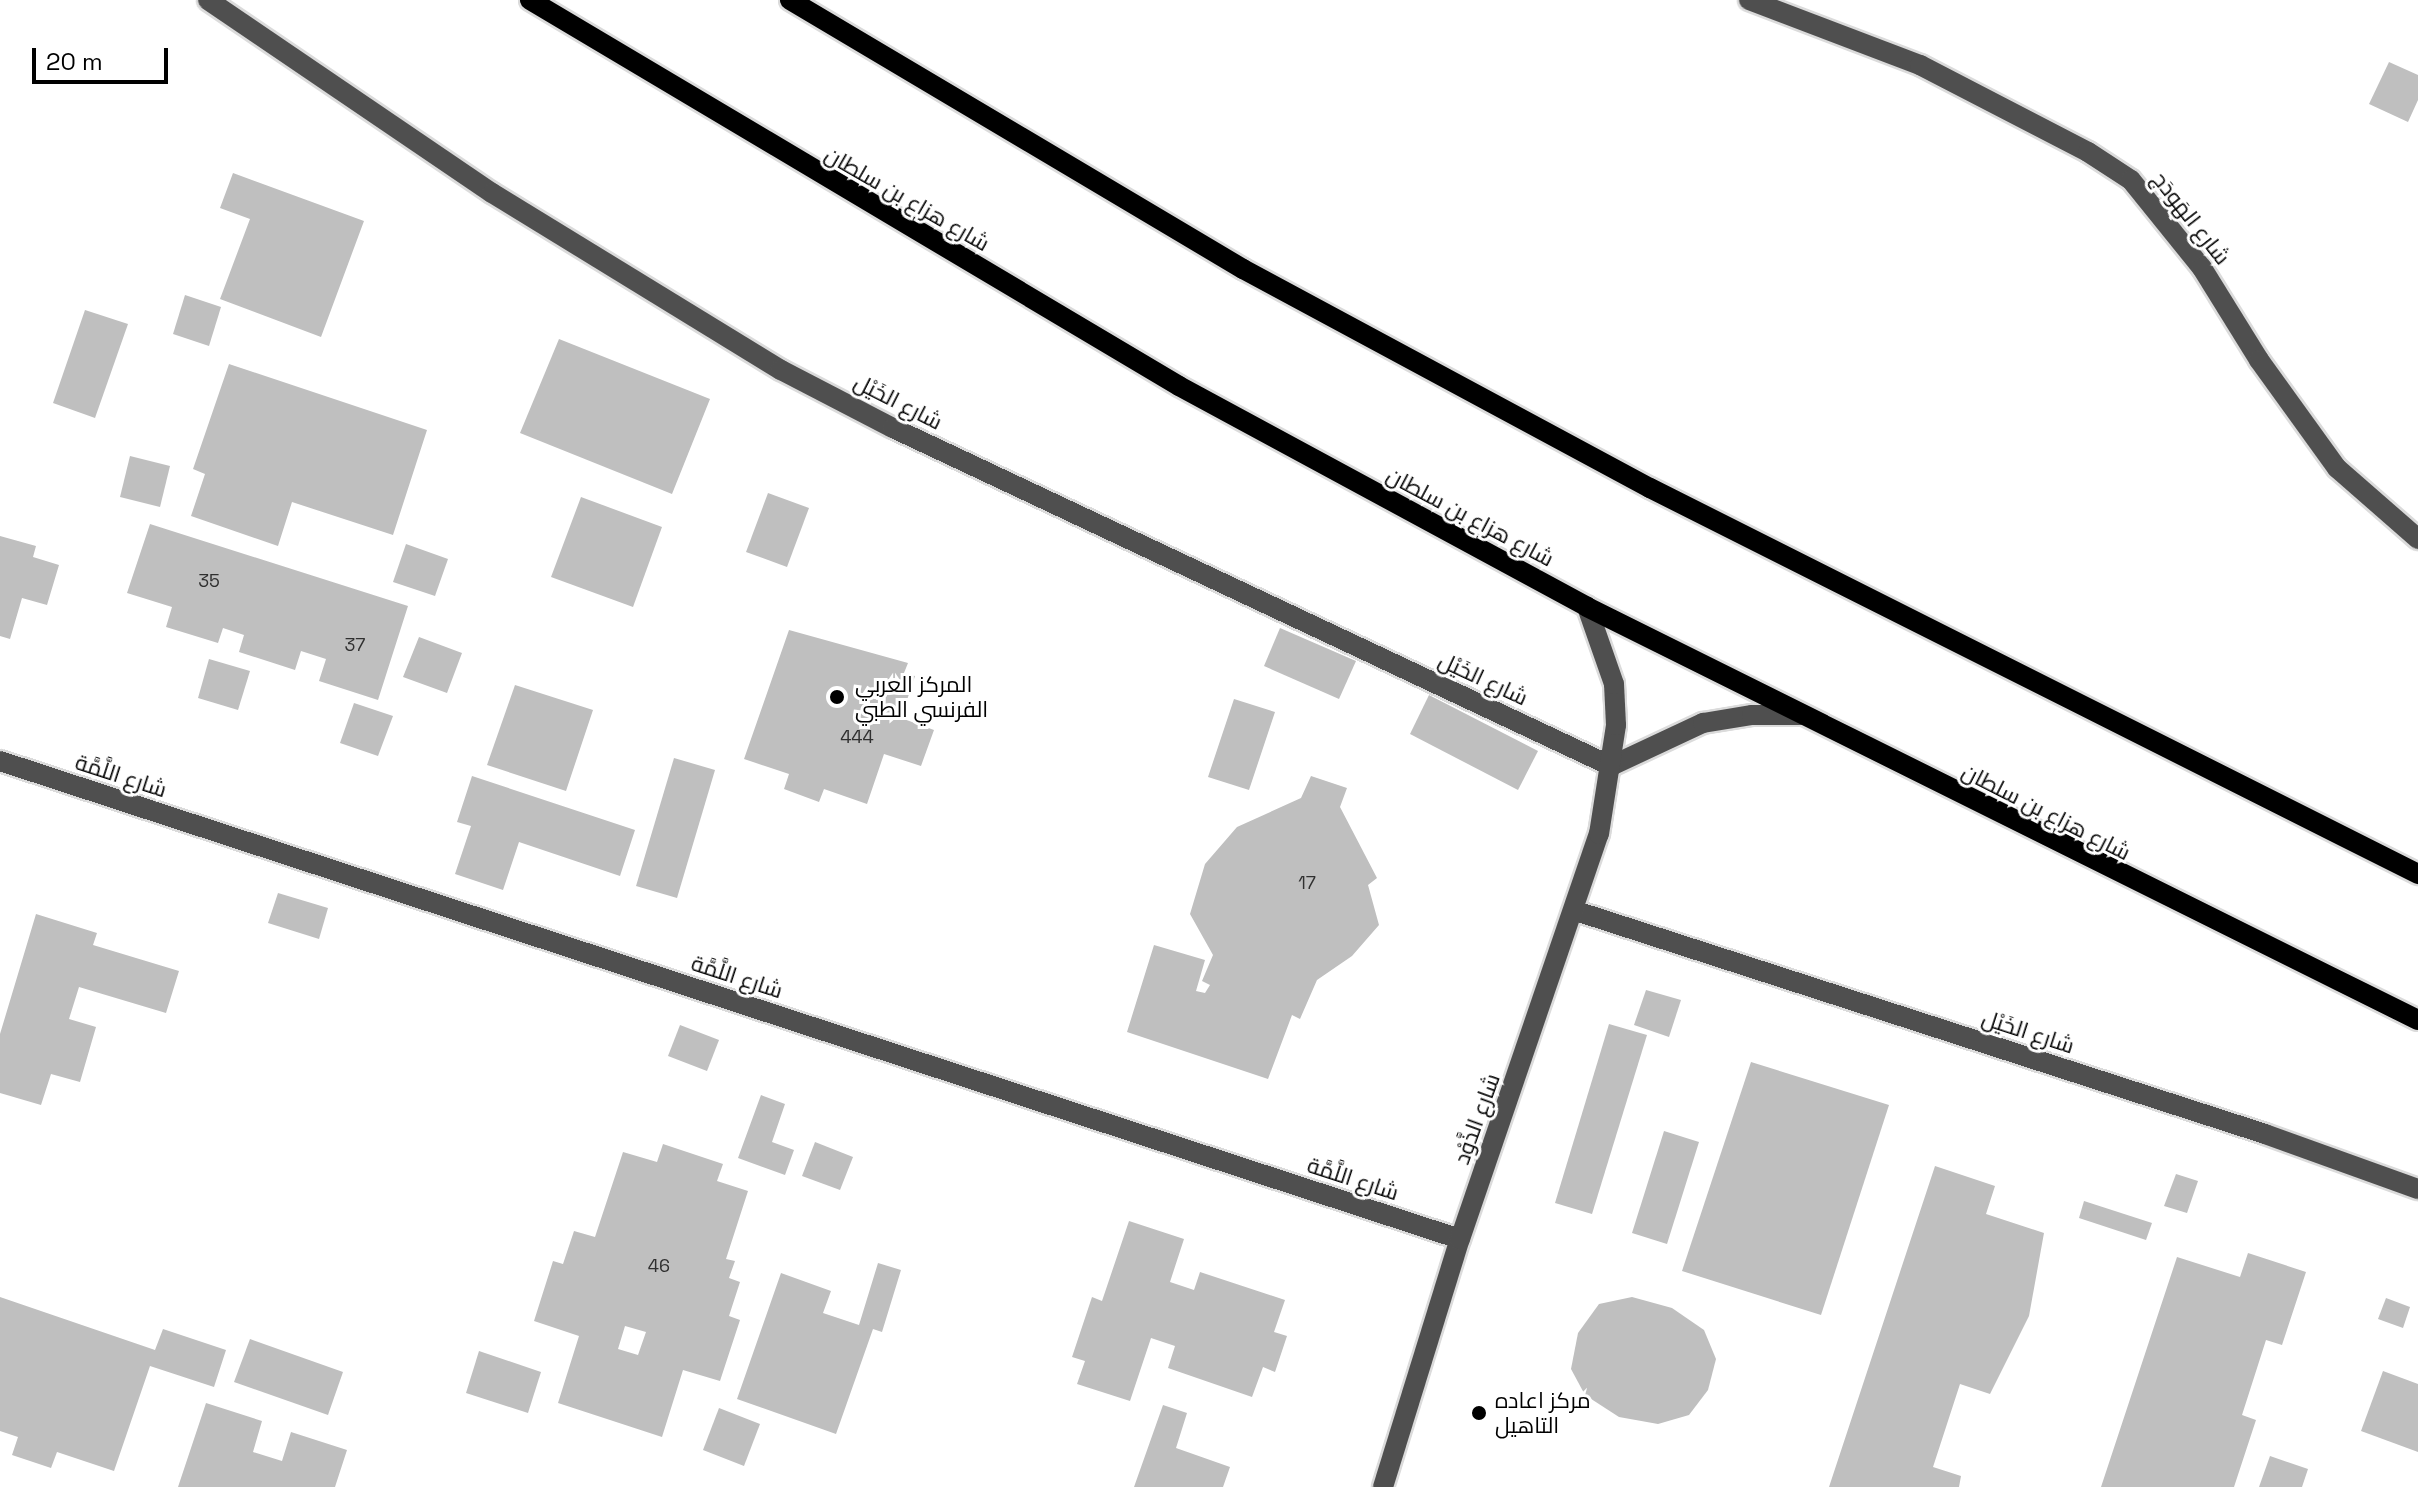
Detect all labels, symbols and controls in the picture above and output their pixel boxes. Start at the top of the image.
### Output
scale bar [36,32,172,82]
text: 20 m [46,46,103,77]
street label: شارع هزاع بن سلطان [820,141,994,257]
street label: شارع الهَودَج [2146,166,2236,270]
street label: شارع الخَيْل [850,369,946,435]
street label: شارع هزاع بن سلطان [1382,462,1558,572]
house number: 35 [198,570,220,592]
house number: 37 [344,634,366,656]
street label: شارع الخَيْل [1434,647,1532,711]
place label: المركز العربي الفرنسي الطبي [855,671,988,722]
marker: المركز العربي الفرنسي الطبي [826,686,848,708]
house number: 444 [840,726,874,748]
street label: شارع اللَّمَّة [72,749,170,803]
street label: شارع هزاع بن سلطان [1957,758,2135,866]
house number: 17 [1298,872,1316,894]
street label: شارع اللَّمَّة [688,950,786,1004]
street label: شارع الخَيْل [1979,1005,2077,1059]
street label: شارع الذَّوْد [1448,1070,1506,1168]
street label: شارع اللَّمَّة [1304,1152,1402,1206]
house number: 46 [648,1255,670,1277]
place label: مركز اعاده التاهيل [1495,1387,1591,1438]
marker: مركز اعاده التاهيل [1470,1404,1488,1422]

